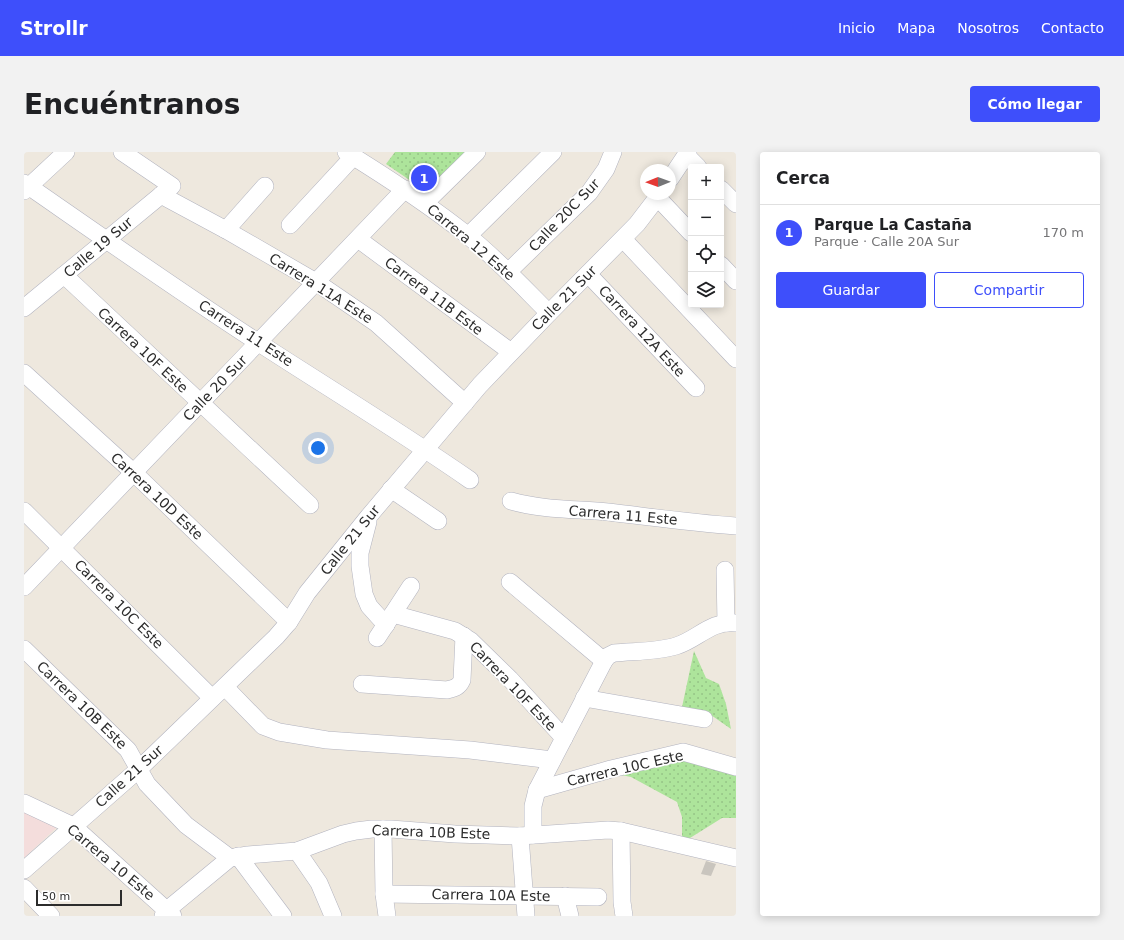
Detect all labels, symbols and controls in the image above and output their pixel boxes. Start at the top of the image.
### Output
text: Strollr [20,17,88,39]
text: Inicio [838,20,875,36]
text: Mapa [897,20,935,36]
text: Nosotros [957,20,1019,36]
text: Contacto [1041,20,1104,36]
button: Cómo llegar [970,86,1100,122]
text: Encuéntranos [24,88,240,121]
pin: 1 [411,163,437,193]
north arrow [640,164,676,200]
map controls [688,164,724,308]
button: + [688,164,724,200]
text: Cerca [776,168,830,188]
street label: Calle 20C Sur [525,175,603,255]
button: − [688,200,724,236]
street label: Carrera 12 Este [424,201,518,283]
street label: Calle 19 Sur [60,213,136,280]
text: Parque La Castaña [814,216,972,234]
text: 1 [784,225,794,240]
text: 170 m [1042,225,1084,240]
text: Parque · Calle 20A Sur [814,234,959,249]
button: locate [688,236,724,272]
street label: Carrera 11A Este [266,250,376,326]
street label: Carrera 11B Este [382,254,486,338]
street label: Calle 21 Sur [528,262,600,334]
button: layers [688,272,724,308]
button: Guardar [776,272,926,308]
button: Compartir [934,272,1084,308]
street label: Carrera 12A Este [596,282,688,380]
street label: Carrera 11 Este [196,297,296,369]
street label: Carrera 10F Este [95,304,191,396]
street label: Calle 20 Sur [180,352,250,424]
your location [308,438,328,458]
street label: Carrera 10D Este [108,449,206,543]
street label: Calle 21 Sur [317,502,383,578]
street label: Carrera 11 Este [568,502,678,528]
street label: Carrera 10C Este [71,556,167,652]
street label: Carrera 10F Este [467,638,559,734]
street label: Carrera 10B Este [34,658,130,752]
street label: Calle 21 Sur [92,741,166,810]
street label: Carrera 10C Este [565,747,685,789]
street label: Carrera 10 Este [64,821,158,903]
street label: Carrera 10B Este [371,822,491,842]
street label: Carrera 10A Este [431,886,551,904]
scale bar [36,888,122,907]
text: 50 m [42,890,70,903]

